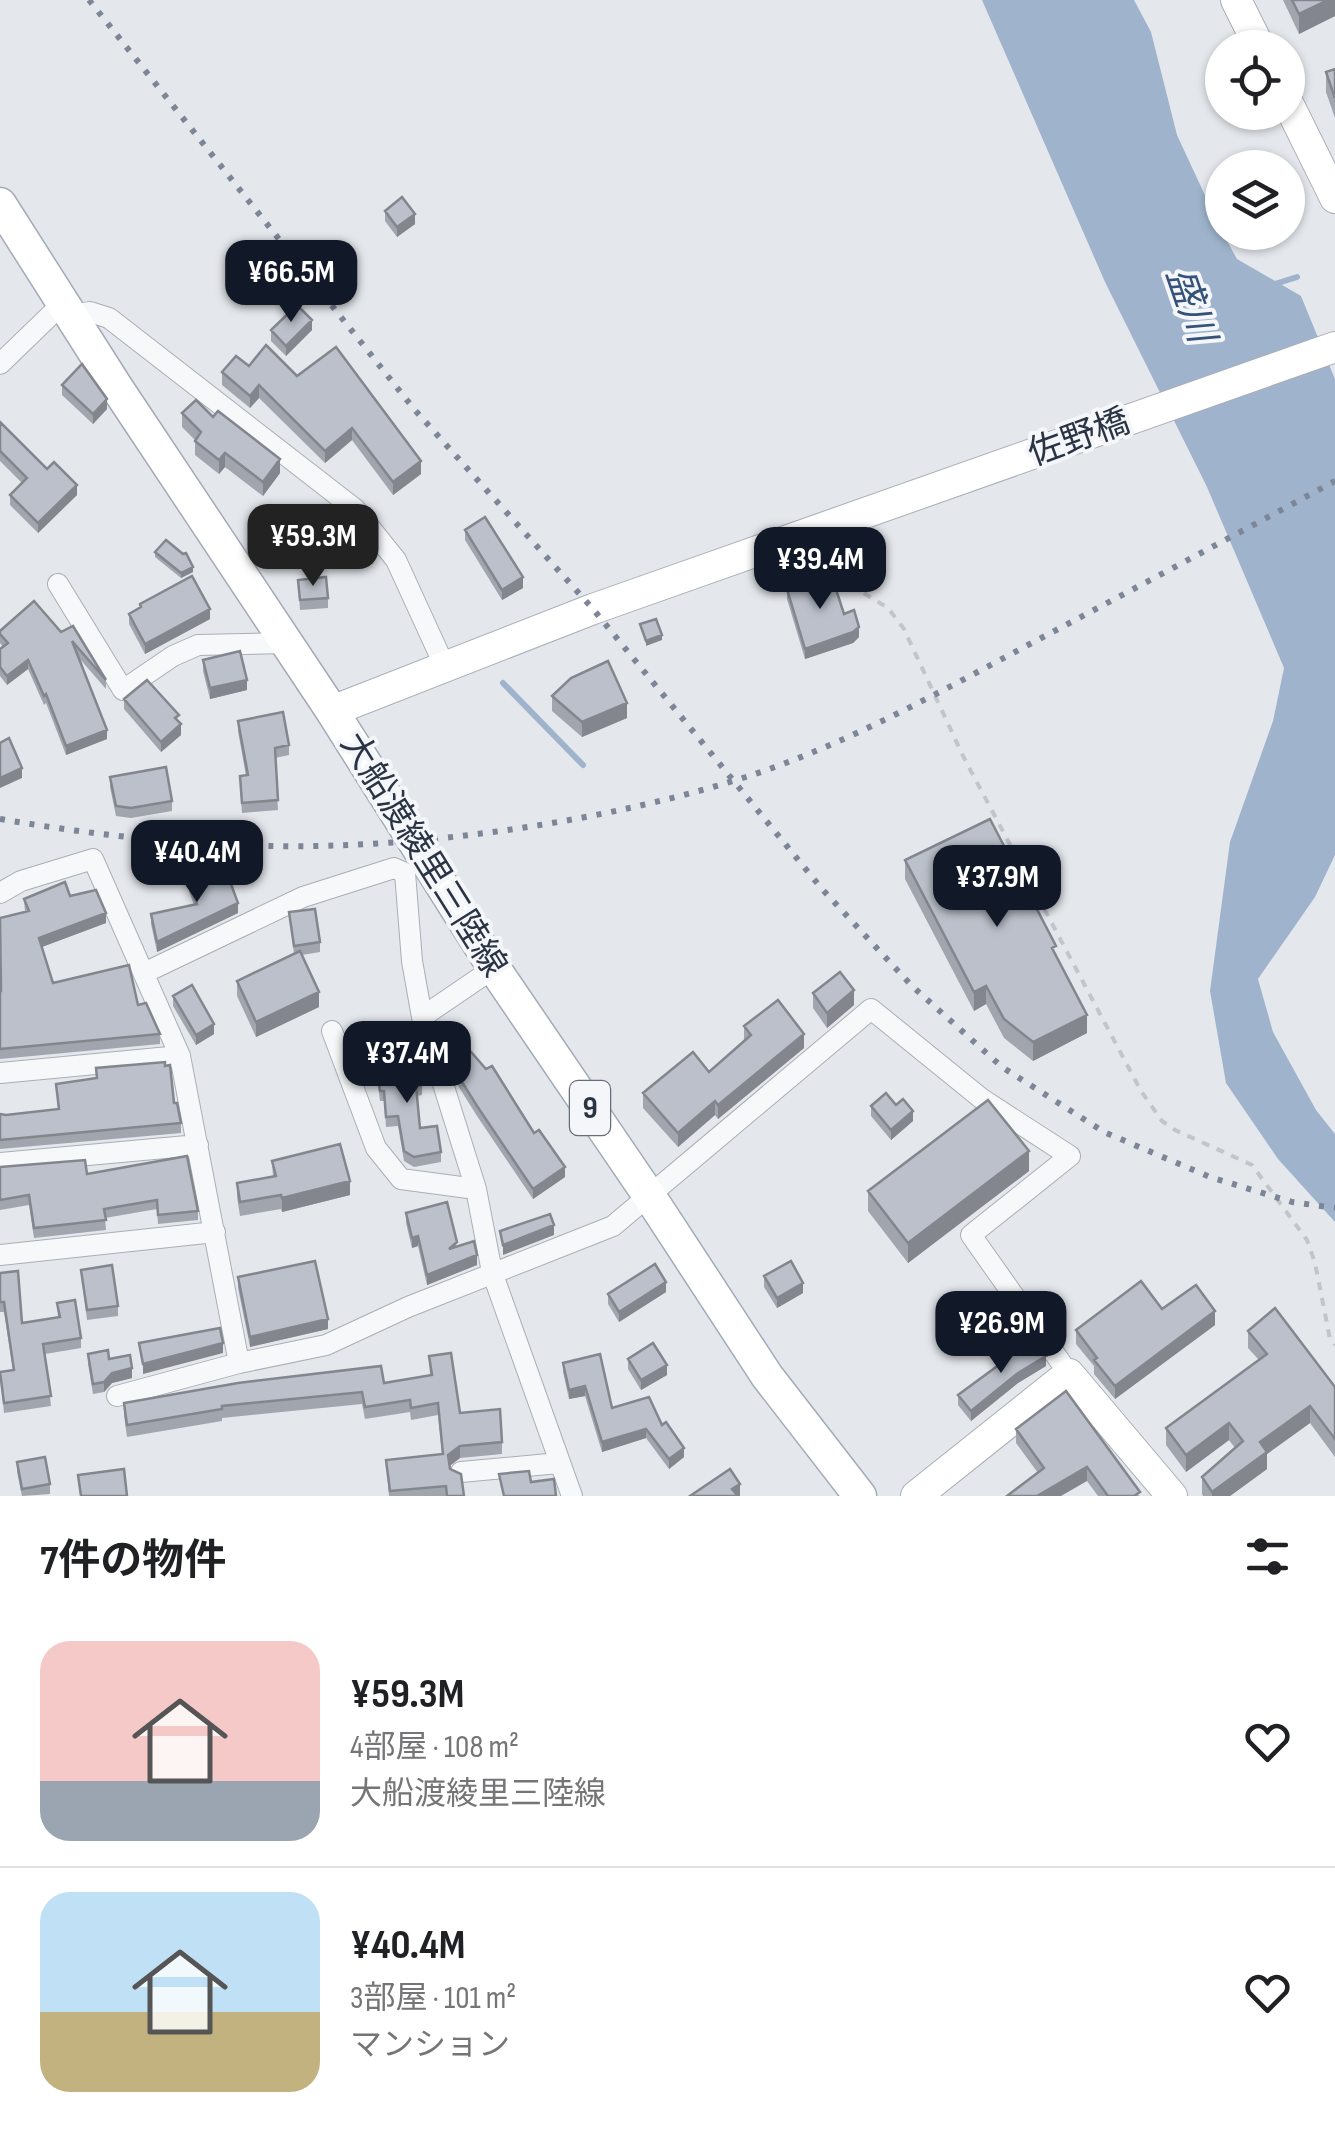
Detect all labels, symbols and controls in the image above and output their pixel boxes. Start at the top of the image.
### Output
map controls [1205,30,1305,250]
button: locate [1205,30,1305,130]
button: layers [1205,150,1305,250]
pin: ¥66.5M [210,240,372,325]
text: ¥66.5M [247,253,335,292]
water label: 盛川 [1156,262,1225,352]
street label: 佐野橋 [1022,400,1136,476]
pin: ¥59.3M [232,504,394,589]
text: ¥59.3M [269,517,357,556]
pin: ¥39.4M [739,527,901,612]
text: ¥39.4M [776,540,864,579]
street label: 大船渡綾里三陸線 [331,725,515,985]
pin: ¥40.4M [116,820,278,905]
text: ¥40.4M [153,833,241,872]
pin: ¥37.9M [916,845,1078,930]
text: ¥37.9M [955,858,1039,897]
pin: ¥37.4M [326,1021,488,1106]
text: ¥37.4M [365,1034,449,1073]
road number: 9 [570,1081,610,1135]
pin: ¥26.9M [920,1291,1082,1376]
text: ¥26.9M [957,1304,1045,1343]
icon: filters [1240,1529,1295,1584]
text: 7件の物件 [40,1536,226,1587]
text: ¥59.3M [350,1669,464,1720]
icon: home [120,1681,240,1801]
icon: heart [1240,1714,1295,1769]
text: 4部屋 · 108 m² [350,1728,519,1767]
text: 大船渡綾里三陸線 [350,1775,606,1814]
text: ¥40.4M [350,1920,465,1971]
icon: home [120,1932,240,2052]
icon: heart [1240,1965,1295,2020]
text: 3部屋 · 101 m² [350,1979,516,2018]
text: マンション [350,2026,510,2065]

